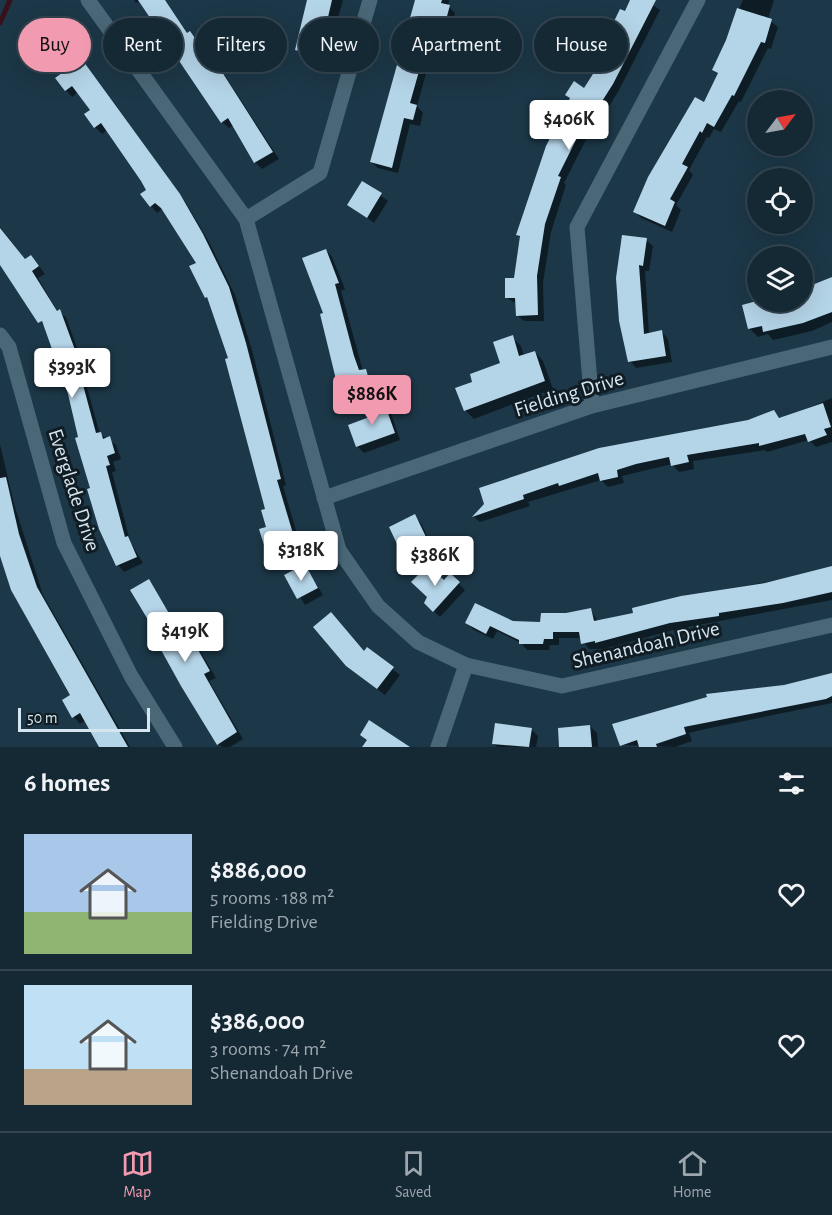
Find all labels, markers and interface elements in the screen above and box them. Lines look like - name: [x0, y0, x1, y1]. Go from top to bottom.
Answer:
- chip: Buy: [18, 18, 91, 72]
- chip: Rent: [103, 18, 183, 72]
- chip: Filters: [195, 18, 287, 72]
- chip: New: [299, 18, 379, 72]
- chip: Apartment: [391, 18, 522, 72]
- chip: House: [534, 18, 628, 72]
- north arrow: [747, 90, 813, 156]
- map controls: [747, 90, 813, 312]
- pin: $406K: [527, 100, 611, 151]
- text: $406K: [544, 109, 594, 129]
- button: locate: [747, 168, 813, 234]
- button: layers: [747, 246, 813, 312]
- pin: $393K: [30, 348, 114, 399]
- text: $393K: [48, 357, 96, 377]
- street label: Fielding Drive: [512, 367, 626, 421]
- pin: $886K: [330, 375, 414, 426]
- text: $886K: [347, 384, 397, 404]
- street label: Everglade Drive: [44, 426, 104, 554]
- pin: $318K: [259, 531, 343, 582]
- pin: $386K: [393, 536, 477, 587]
- text: $318K: [278, 540, 324, 560]
- text: $386K: [411, 545, 459, 565]
- pin: $419K: [143, 612, 227, 663]
- street label: Shenandoah Drive: [570, 618, 722, 672]
- text: $419K: [161, 621, 209, 641]
- scale bar: [18, 705, 150, 732]
- text: 50 m: [27, 710, 58, 726]
- icon: filters: [775, 767, 808, 800]
- text: 6 homes: [24, 770, 110, 796]
- text: $886,000: [210, 857, 307, 883]
- icon: home: [72, 858, 144, 930]
- icon: heart: [775, 878, 808, 911]
- text: 5 rooms · 188 m²: [210, 888, 334, 908]
- text: Fielding Drive: [210, 912, 318, 932]
- text: $386,000: [210, 1008, 305, 1034]
- icon: home: [72, 1009, 144, 1081]
- icon: heart: [775, 1029, 808, 1062]
- text: 3 rooms · 74 m²: [210, 1039, 326, 1059]
- text: Shenandoah Drive: [210, 1063, 353, 1083]
- tab: Map: [121, 1147, 154, 1202]
- tab: Saved: [395, 1147, 432, 1202]
- tab: Home: [673, 1147, 711, 1202]

